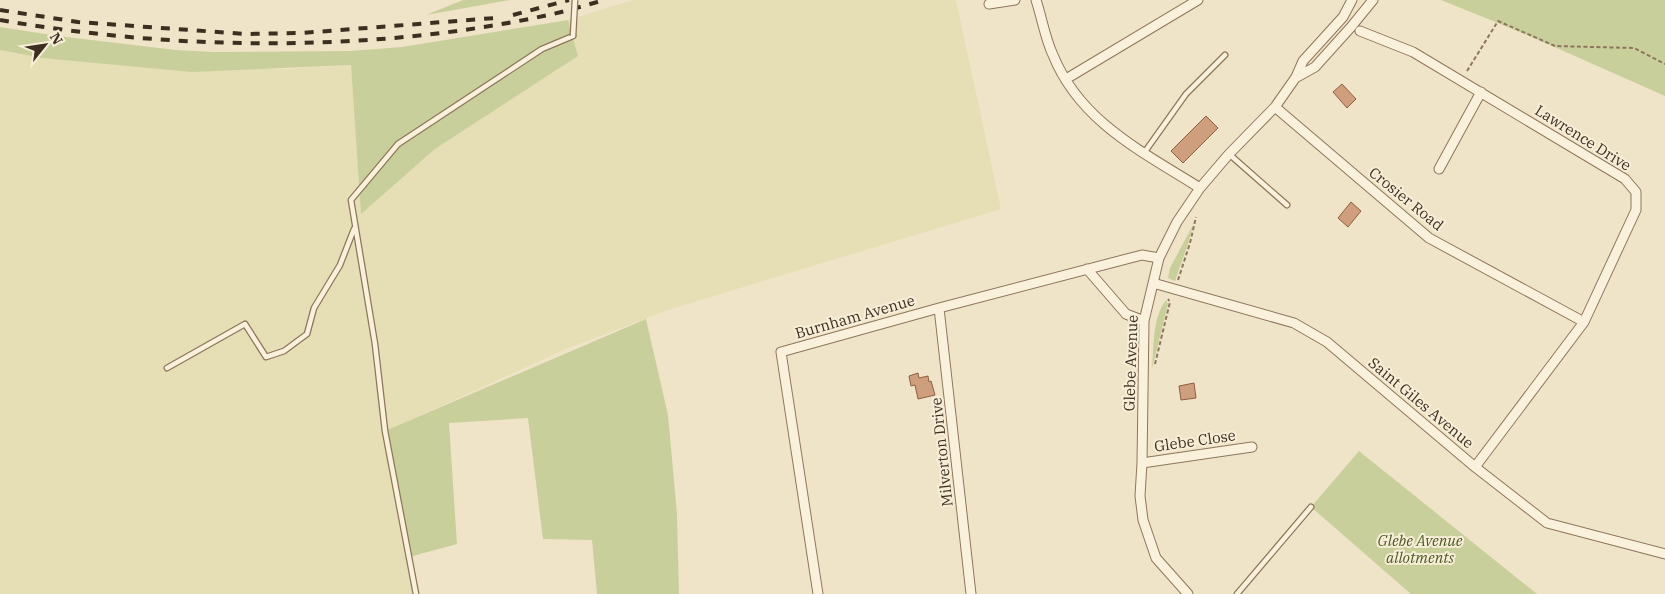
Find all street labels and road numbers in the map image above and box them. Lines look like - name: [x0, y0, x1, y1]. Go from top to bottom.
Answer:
- street label: Lawrence Drive: [1532, 100, 1635, 175]
- street label: Crosier Road: [1365, 163, 1448, 235]
- street label: Burnham Avenue: [793, 290, 917, 343]
- street label: Glebe Avenue: [1119, 314, 1142, 412]
- street label: Saint Giles Avenue: [1365, 353, 1478, 452]
- street label: Milverton Drive: [926, 397, 957, 508]
- street label: Glebe Close: [1153, 425, 1237, 456]

